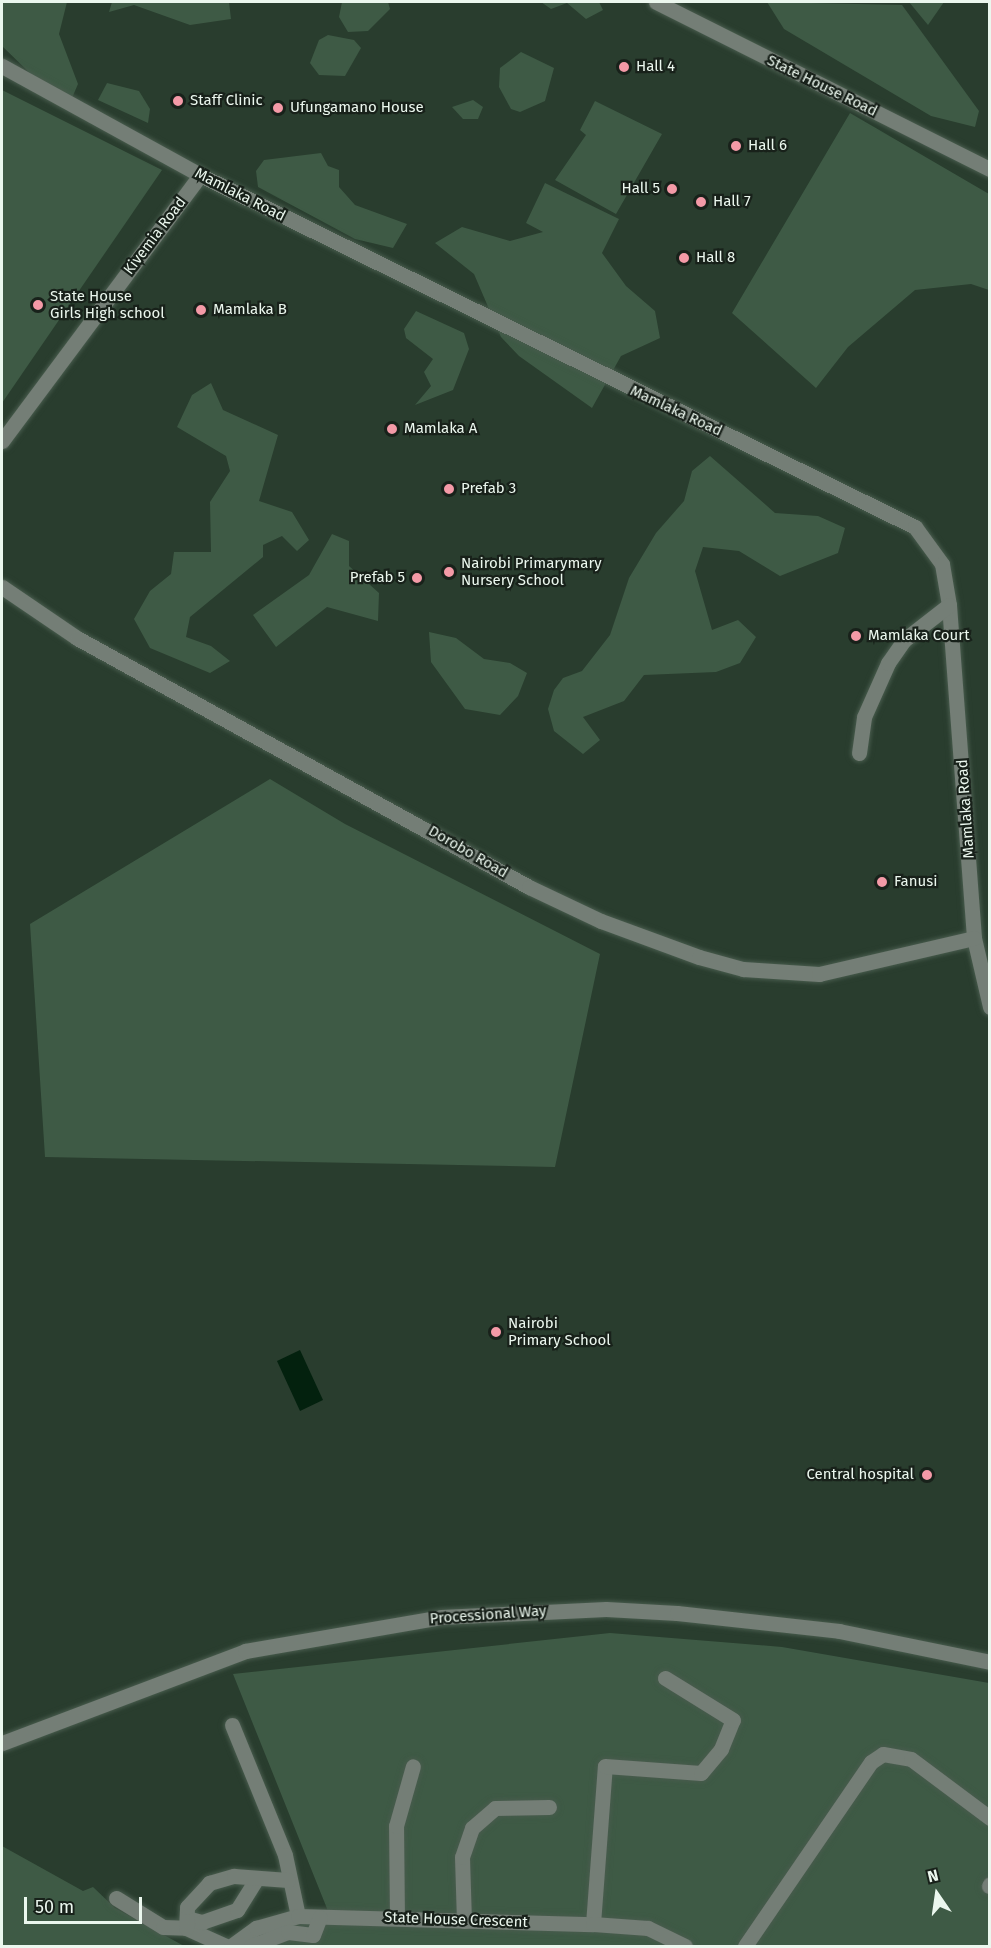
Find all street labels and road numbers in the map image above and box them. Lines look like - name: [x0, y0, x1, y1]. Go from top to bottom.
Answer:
- street label: State House Road: [764, 52, 880, 120]
- street label: Mamlaka Road: [192, 164, 288, 226]
- street label: Kivemia Road: [120, 194, 190, 278]
- street label: Mamlaka Road: [627, 382, 725, 440]
- street label: Mamlaka Road: [954, 759, 978, 859]
- street label: Dorobo Road: [425, 822, 511, 882]
- street label: Processional Way: [429, 1602, 547, 1628]
- street label: State House Crescent: [384, 1908, 528, 1932]

